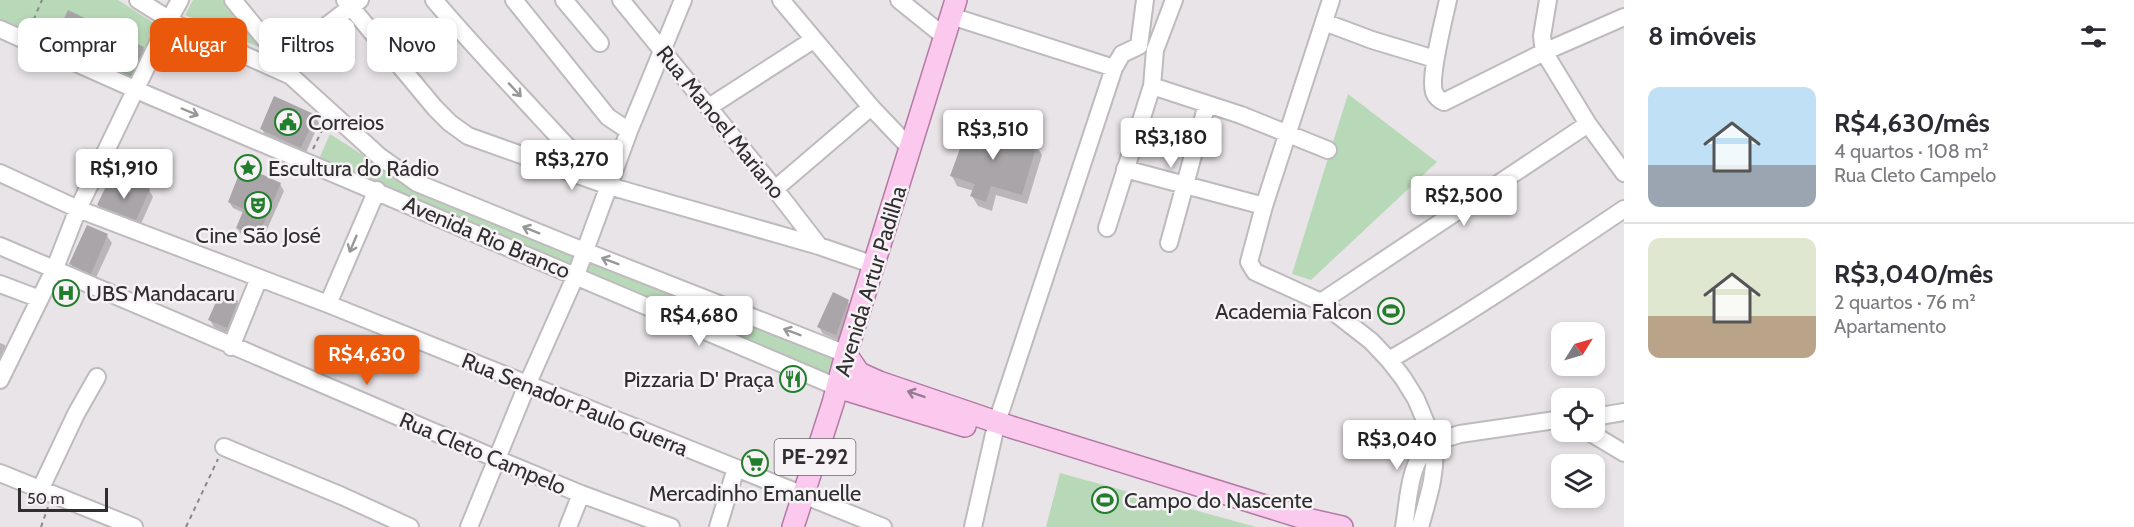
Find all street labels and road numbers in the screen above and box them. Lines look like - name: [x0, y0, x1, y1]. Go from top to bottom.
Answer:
- street label: Rua Manoel Mariano: [651, 40, 791, 204]
- street label: Avenida Artur Padilha: [829, 182, 912, 380]
- street label: Avenida Rio Branco: [399, 190, 574, 285]
- street label: Rua Senador Paulo Guerra: [458, 347, 692, 462]
- street label: Rua Cleto Campelo: [395, 406, 570, 501]
- road number: PE-292: [774, 439, 856, 475]

